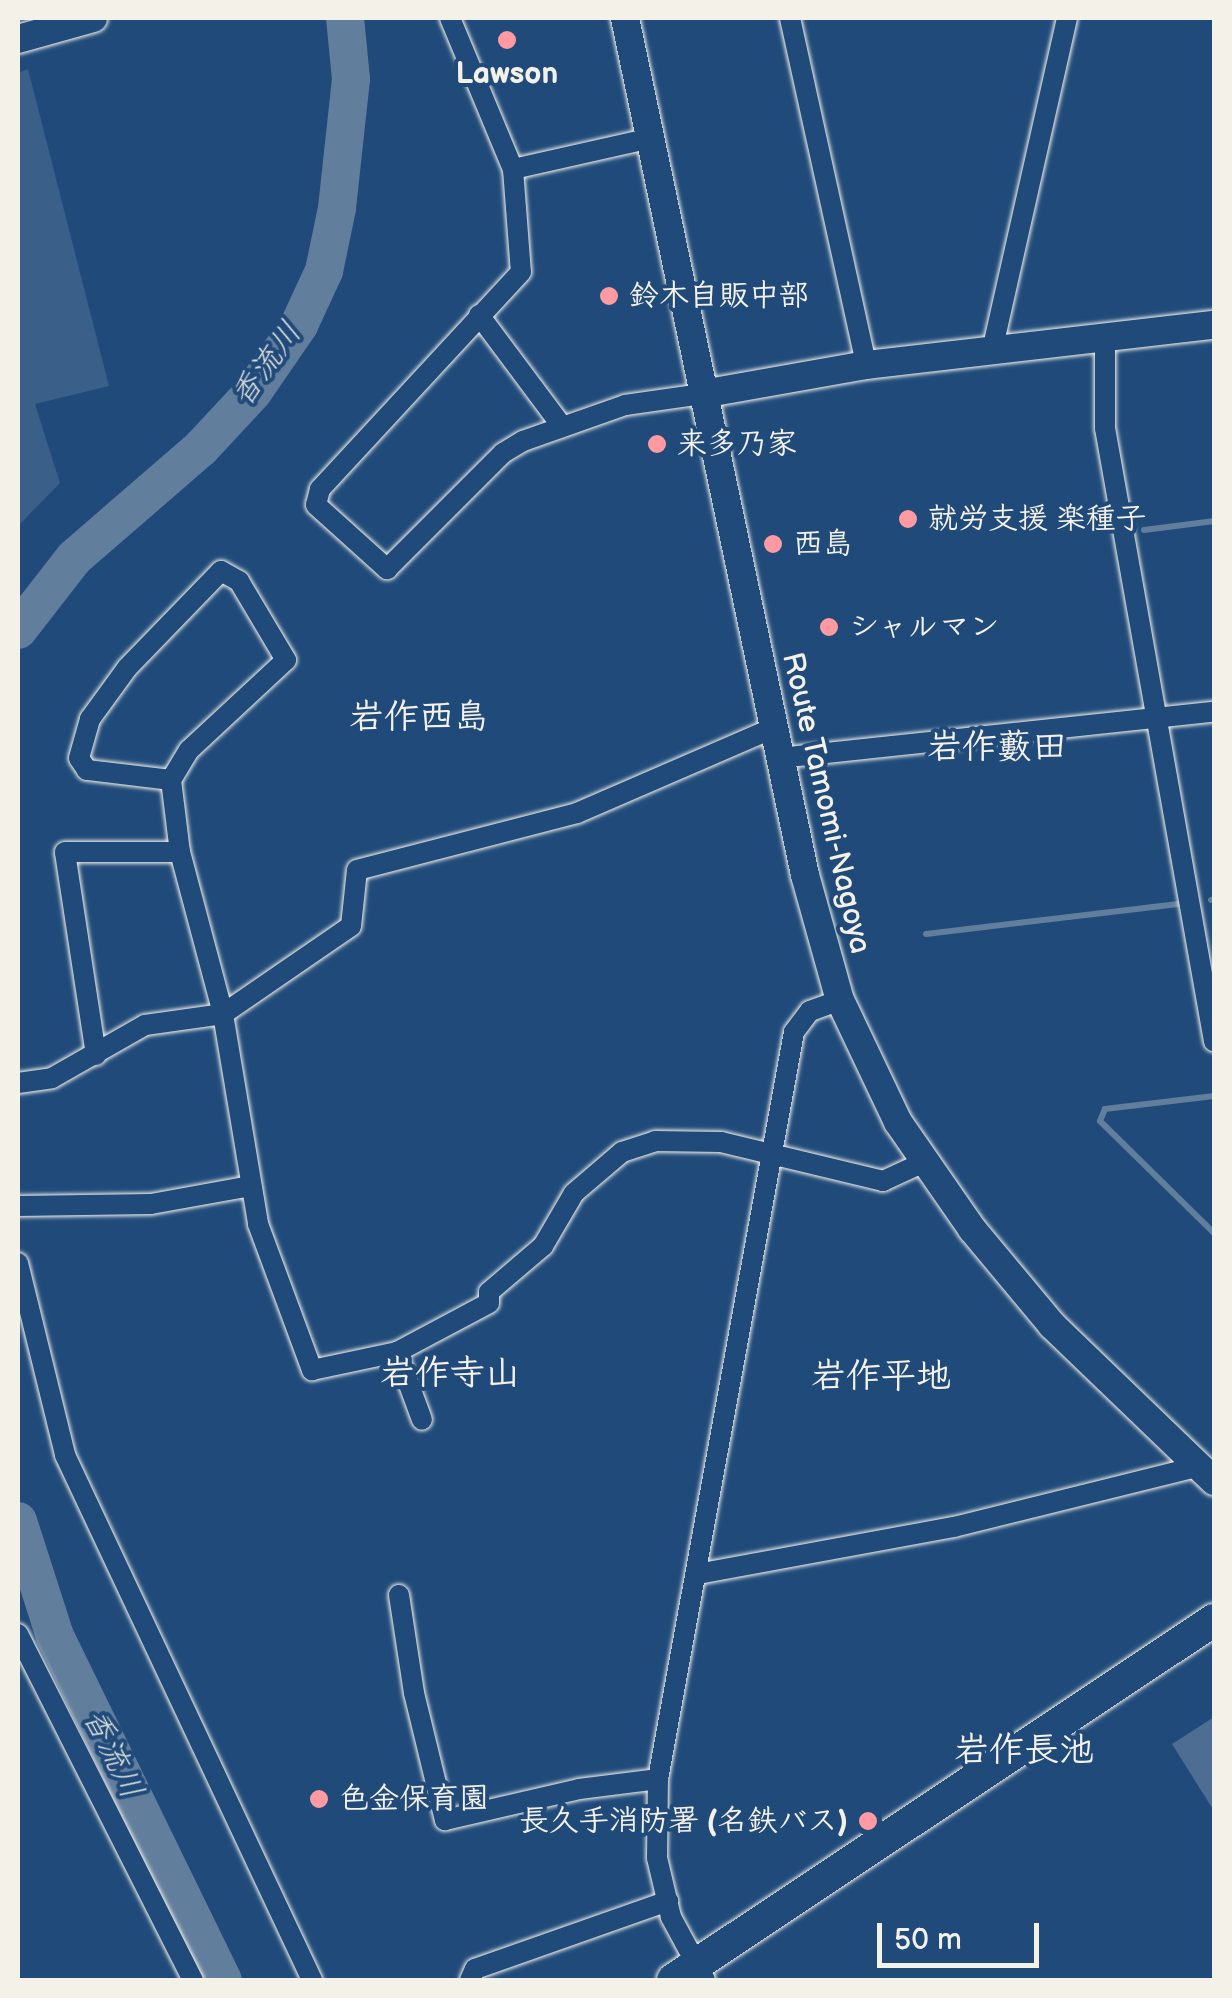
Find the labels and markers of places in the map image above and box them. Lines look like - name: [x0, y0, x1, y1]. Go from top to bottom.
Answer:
- marker: Lawson: [496, 29, 518, 51]
- place label: Lawson: [456, 56, 558, 92]
- place label: 鈴木自販中部: [629, 278, 809, 314]
- marker: 鈴木自販中部: [598, 285, 620, 307]
- place label: 来多乃家: [677, 426, 797, 462]
- marker: 来多乃家: [646, 433, 668, 455]
- place label: 就労支援 楽種子: [928, 501, 1146, 537]
- marker: 就労支援 楽種子: [897, 508, 919, 530]
- place label: 西島: [793, 526, 853, 562]
- marker: 西島: [762, 533, 784, 555]
- place label: シャルマン: [849, 609, 999, 645]
- marker: シャルマン: [818, 616, 840, 638]
- place label: 色金保育園: [339, 1781, 489, 1817]
- marker: 色金保育園: [308, 1788, 330, 1810]
- place label: 長久手消防署 (名鉄バス): [519, 1803, 848, 1839]
- marker: 長久手消防署 (名鉄バス): [857, 1810, 879, 1832]

